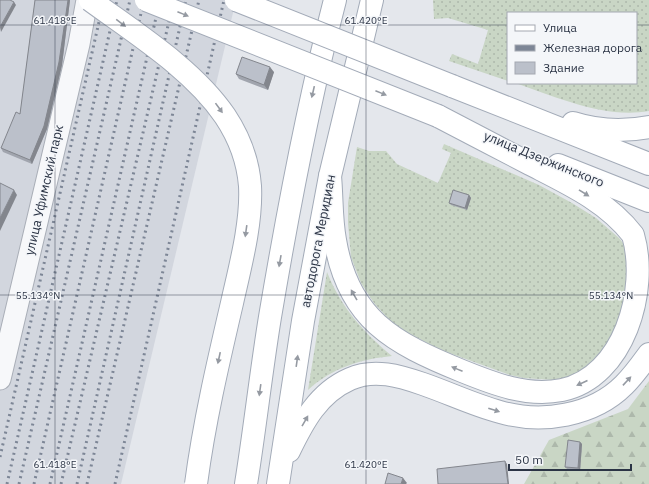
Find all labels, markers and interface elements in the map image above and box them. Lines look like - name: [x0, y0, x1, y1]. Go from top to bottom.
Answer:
- one-way arrow: [177, 12, 189, 18]
- legend: [507, 12, 637, 84]
- text: 61.418°E: [33, 14, 77, 27]
- text: 61.420°E: [344, 14, 388, 27]
- one-way arrow: [116, 19, 127, 27]
- text: Улица: [543, 20, 577, 35]
- text: Железная дорога: [543, 40, 643, 55]
- text: Здание: [543, 60, 585, 75]
- one-way arrow: [309, 86, 315, 99]
- one-way arrow: [376, 91, 388, 97]
- one-way arrow: [215, 103, 223, 113]
- street label: улица Уфимский парк: [21, 123, 67, 257]
- street label: улица Дзержинского: [481, 127, 607, 191]
- street label: автодорога Меридиан: [297, 173, 339, 309]
- one-way arrow: [579, 189, 589, 197]
- one-way arrow: [243, 224, 249, 237]
- one-way arrow: [277, 255, 283, 267]
- text: 55.134°N: [16, 289, 60, 302]
- one-way arrow: [350, 289, 357, 301]
- text: 55.134°N: [589, 289, 633, 302]
- one-way arrow: [216, 352, 222, 364]
- one-way arrow: [294, 355, 300, 367]
- one-way arrow: [451, 365, 463, 371]
- one-way arrow: [623, 376, 632, 386]
- one-way arrow: [576, 379, 588, 386]
- one-way arrow: [257, 384, 263, 396]
- one-way arrow: [488, 407, 500, 413]
- one-way arrow: [301, 415, 308, 427]
- scale bar: [509, 446, 631, 472]
- text: 50 m: [515, 452, 543, 467]
- text: 61.418°E: [33, 458, 77, 471]
- text: 61.420°E: [344, 458, 388, 471]

